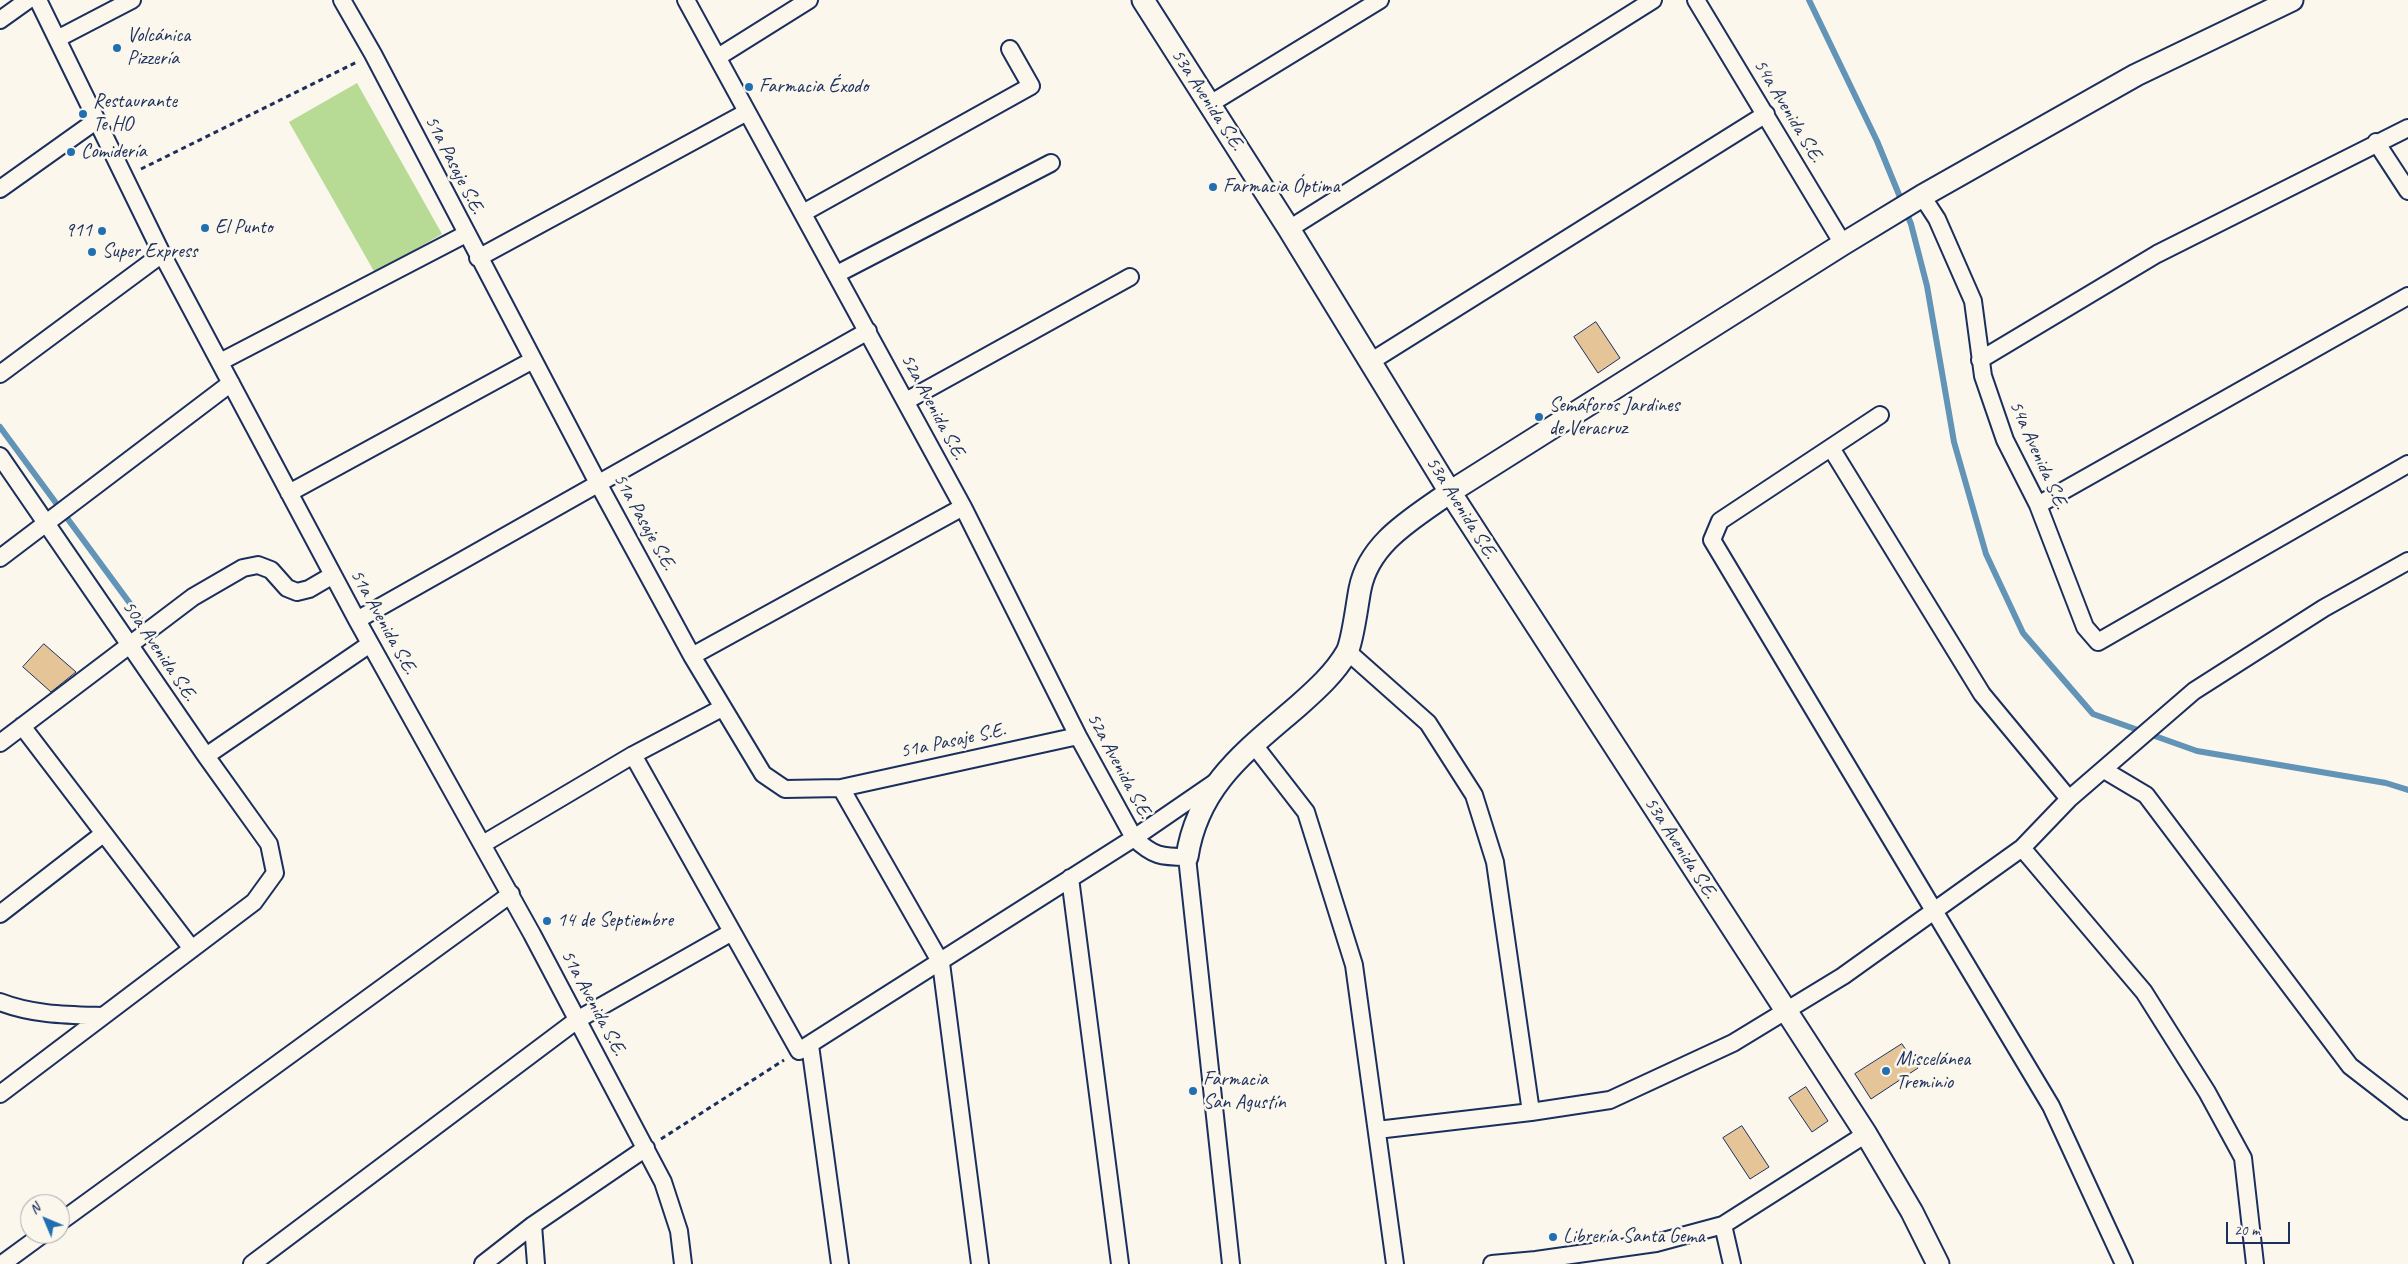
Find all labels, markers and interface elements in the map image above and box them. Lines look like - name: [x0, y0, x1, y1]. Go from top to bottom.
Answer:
- place label: Volcánica Pizzería: [127, 24, 190, 71]
- marker: Volcánica Pizzería: [111, 42, 123, 54]
- street label: 53a Avenida S.E.: [1165, 45, 1249, 155]
- street label: 54a Avenida S.E.: [1748, 55, 1828, 167]
- place label: Farmacia Éxodo: [759, 75, 868, 99]
- marker: Farmacia Éxodo: [743, 81, 755, 93]
- place label: Restaurante Te HO: [93, 90, 177, 137]
- marker: Restaurante Te HO: [77, 108, 89, 120]
- street label: 51a Pasaje S.E.: [419, 112, 489, 218]
- place label: Comidería: [81, 140, 146, 164]
- marker: Comidería: [65, 146, 77, 158]
- place label: Farmacia Óptima: [1223, 175, 1340, 199]
- marker: Farmacia Óptima: [1207, 181, 1219, 193]
- place label: El Punto: [215, 216, 273, 240]
- place label: 911: [65, 219, 92, 243]
- marker: El Punto: [199, 222, 211, 234]
- marker: 911: [96, 225, 108, 237]
- place label: Super Express: [102, 240, 197, 264]
- marker: Super Express: [86, 246, 98, 258]
- street label: 52a Avenida S.E.: [895, 350, 971, 464]
- place label: Semáforos Jardines de Veracruz: [1549, 394, 1679, 441]
- street label: 54a Avenida S.E.: [2003, 397, 2073, 513]
- marker: Semáforos Jardines de Veracruz: [1533, 411, 1545, 423]
- street label: 53a Avenida S.E.: [1420, 452, 1502, 564]
- street label: 51a Pasaje S.E.: [607, 469, 681, 575]
- street label: 51a Avenida S.E.: [344, 565, 422, 679]
- street label: 50a Avenida S.E.: [116, 596, 202, 706]
- street label: 52a Avenida S.E.: [1081, 709, 1157, 823]
- street label: 51a Pasaje S.E.: [898, 718, 1008, 764]
- street label: 53a Avenida S.E.: [1638, 793, 1722, 903]
- place label: 14 de Septiembre: [557, 909, 673, 933]
- marker: 14 de Septiembre: [541, 915, 553, 927]
- street label: 51a Avenida S.E.: [555, 946, 631, 1060]
- place label: Miscelánea Treminio: [1896, 1048, 1970, 1095]
- marker: Miscelánea Treminio: [1880, 1065, 1892, 1077]
- place label: Farmacia San Agustín: [1203, 1068, 1286, 1115]
- marker: Farmacia San Agustín: [1187, 1085, 1199, 1097]
- north arrow: [20, 1194, 70, 1244]
- text: N: [26, 1200, 44, 1218]
- scale bar: [2228, 1212, 2292, 1244]
- text: 20 m: [2234, 1221, 2260, 1240]
- place label: Librería Santa Gema: [1563, 1225, 1705, 1249]
- marker: Librería Santa Gema: [1547, 1231, 1559, 1243]

